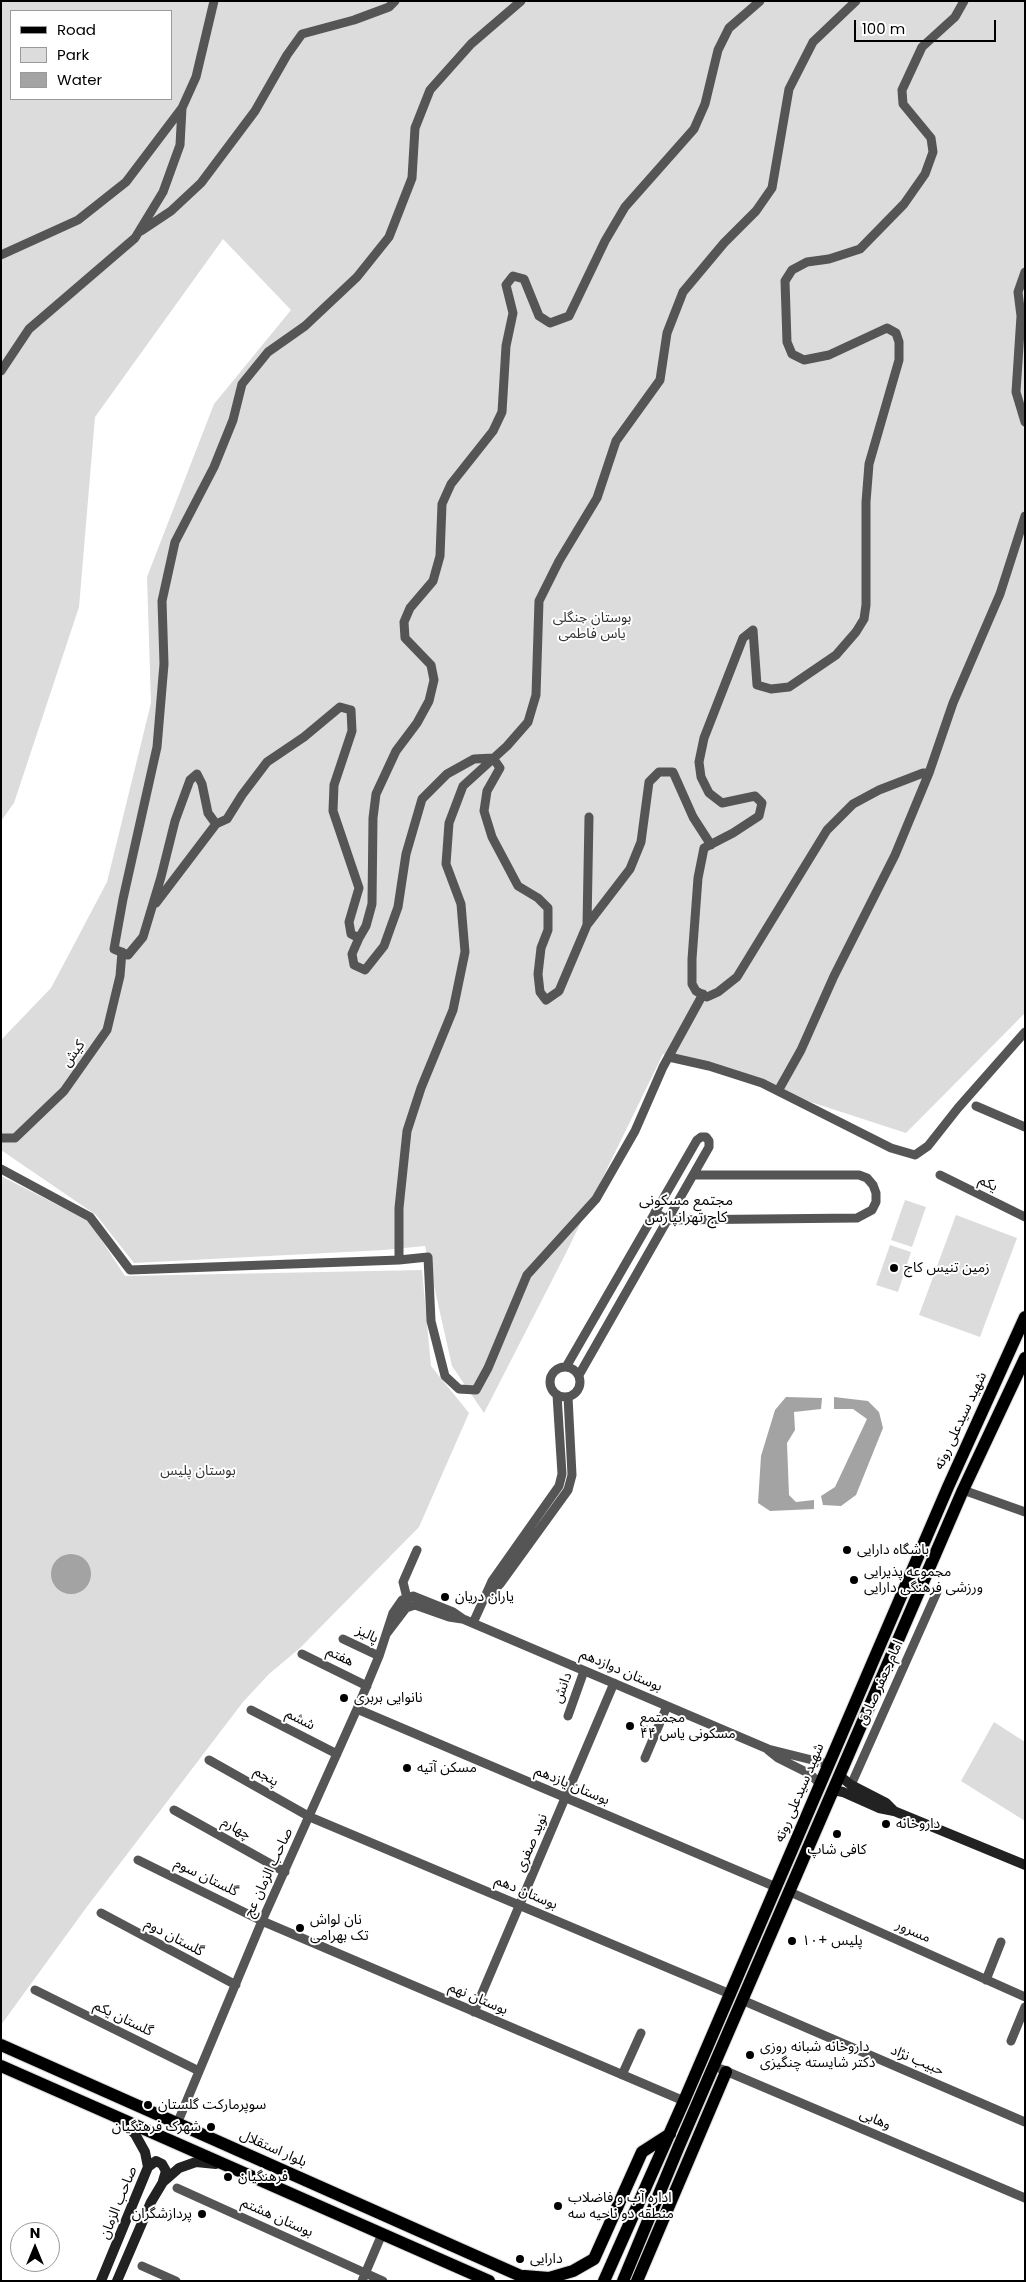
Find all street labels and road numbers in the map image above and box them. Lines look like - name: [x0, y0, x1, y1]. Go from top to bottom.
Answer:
- street label: کیش: [59, 1037, 89, 1071]
- street label: یکم: [976, 1172, 1000, 1196]
- street label: شهید سیدعلی روته: [931, 1370, 991, 1472]
- street label: پالیز: [353, 1622, 381, 1648]
- street label: امام جعفر صادق: [855, 1638, 907, 1728]
- street label: هفتم: [324, 1643, 356, 1671]
- street label: بوستان دوازدهم: [577, 1646, 665, 1696]
- street label: دانش: [550, 1670, 576, 1706]
- street label: ششم: [282, 1706, 318, 1734]
- street label: شهید سیدعلی روته: [772, 1741, 828, 1845]
- street label: پنجم: [251, 1763, 281, 1791]
- street label: بوستان یازدهم: [532, 1763, 612, 1809]
- street label: نوید صفری: [512, 1811, 552, 1875]
- street label: چهارم: [218, 1814, 254, 1844]
- street label: صاحب الزمان عج: [241, 1826, 297, 1920]
- street label: گلستان سوم: [171, 1855, 241, 1901]
- street label: بوستان دهم: [492, 1872, 560, 1914]
- street label: گلستان دوم: [142, 1916, 206, 1960]
- street label: مسرور: [893, 1917, 933, 1947]
- street label: بوستان نهم: [446, 1979, 510, 2019]
- street label: گلستان یکم: [91, 1997, 155, 2041]
- street label: حبیب نژاد: [888, 2042, 946, 2080]
- street label: وهابی: [857, 2106, 893, 2134]
- street label: بلوار استقلال: [237, 2127, 309, 2171]
- street label: صاحب الزمان: [97, 2164, 141, 2242]
- street label: بوستان هشتم: [238, 2195, 316, 2241]

